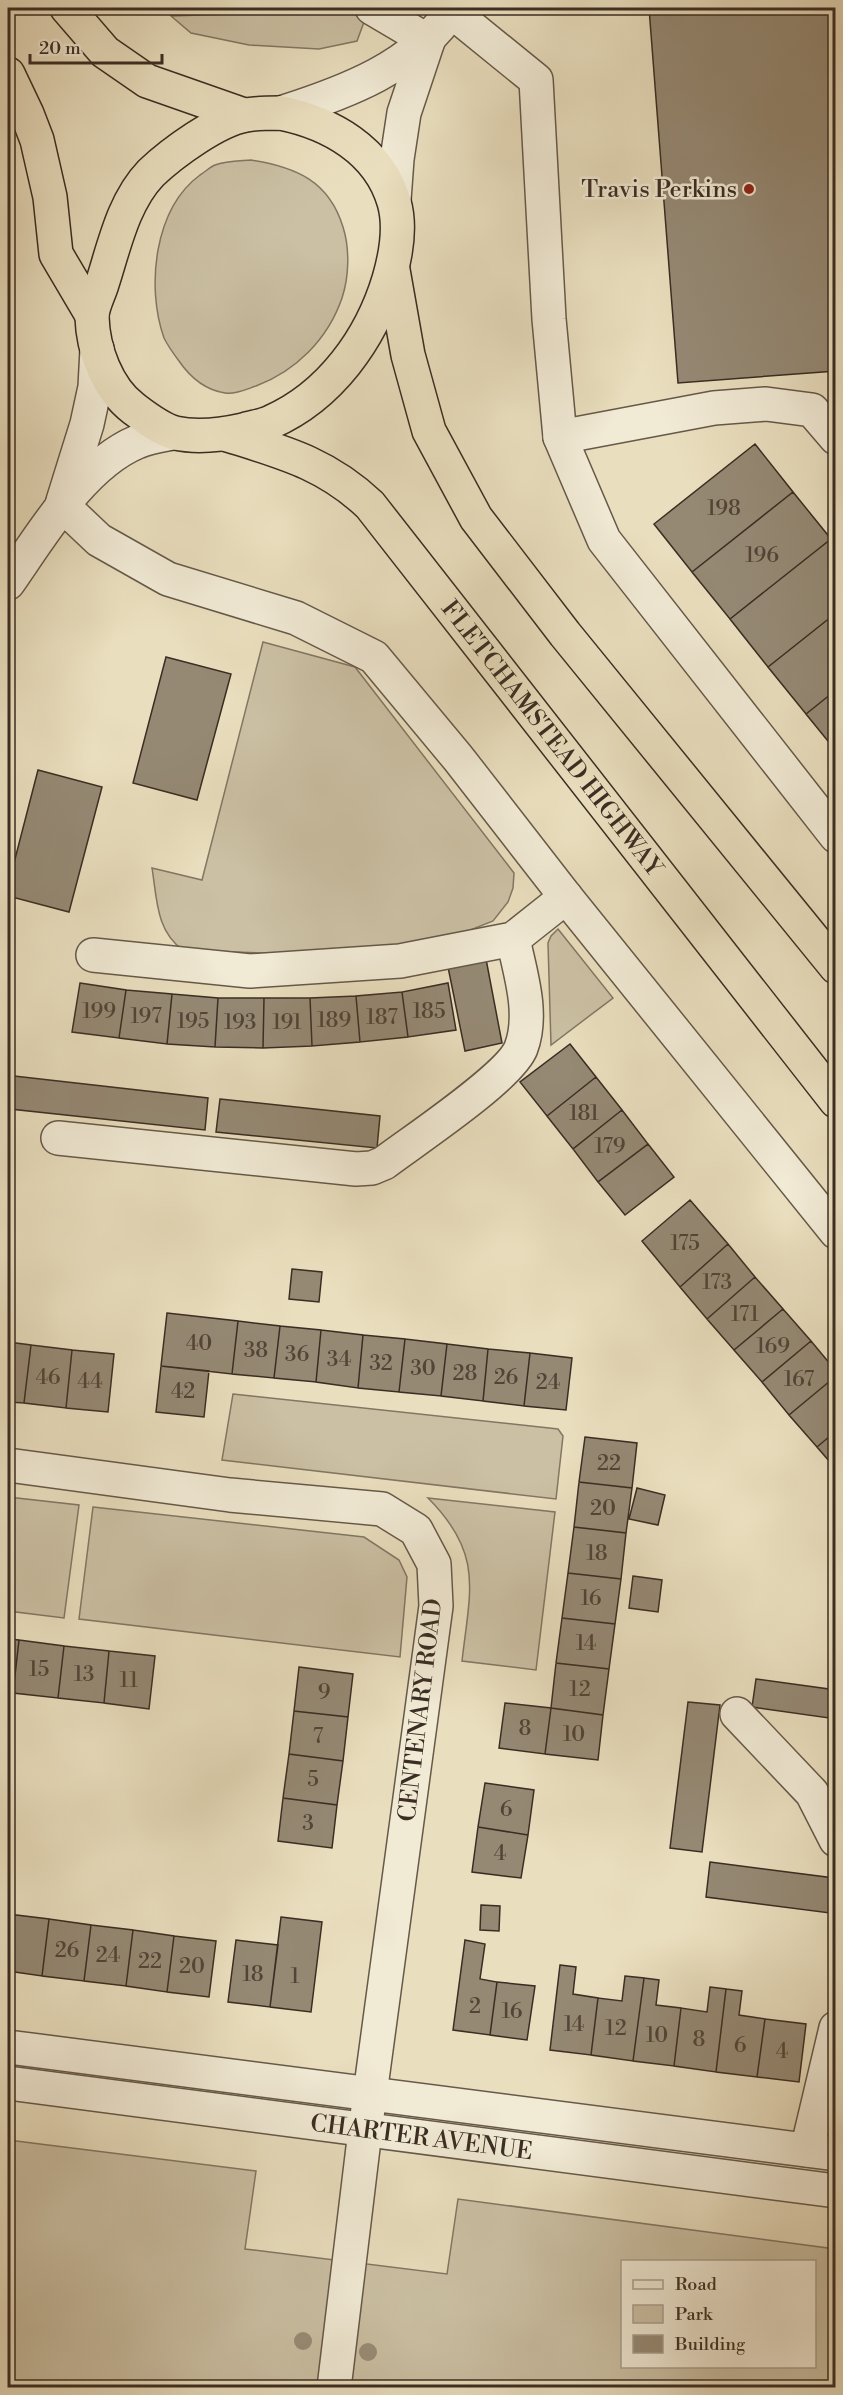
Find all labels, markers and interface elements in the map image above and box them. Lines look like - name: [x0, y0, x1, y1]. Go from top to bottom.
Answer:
- scale bar: [30, 27, 162, 65]
- text: 20 m: [39, 37, 81, 60]
- place label: Travis Perkins: [581, 175, 737, 205]
- marker: Travis Perkins: [742, 182, 756, 196]
- house number: 198: [707, 496, 741, 522]
- house number: 196: [745, 543, 779, 569]
- street label: FLETCHAMSTEAD HIGHWAY: [434, 595, 669, 884]
- house number: 199: [82, 999, 116, 1025]
- house number: 185: [412, 999, 446, 1025]
- house number: 197: [130, 1004, 162, 1030]
- house number: 187: [366, 1005, 398, 1031]
- house number: 189: [317, 1008, 351, 1034]
- house number: 195: [177, 1009, 209, 1035]
- house number: 193: [224, 1010, 256, 1036]
- house number: 191: [272, 1010, 302, 1036]
- house number: 181: [569, 1101, 599, 1127]
- house number: 179: [595, 1134, 625, 1160]
- house number: 175: [670, 1231, 700, 1257]
- house number: 173: [702, 1270, 732, 1296]
- house number: 171: [731, 1302, 759, 1328]
- house number: 40: [186, 1331, 212, 1357]
- house number: 169: [756, 1334, 790, 1360]
- house number: 38: [244, 1338, 268, 1364]
- house number: 36: [285, 1342, 309, 1368]
- house number: 34: [327, 1347, 351, 1373]
- house number: 32: [369, 1351, 393, 1377]
- house number: 30: [410, 1356, 436, 1382]
- house number: 28: [453, 1361, 477, 1387]
- house number: 46: [35, 1365, 61, 1391]
- house number: 26: [494, 1365, 519, 1391]
- house number: 167: [784, 1367, 815, 1393]
- house number: 44: [77, 1369, 103, 1395]
- house number: 24: [536, 1370, 560, 1396]
- house number: 42: [171, 1379, 195, 1405]
- house number: 22: [597, 1451, 621, 1477]
- house number: 20: [590, 1496, 616, 1522]
- house number: 18: [586, 1541, 608, 1567]
- house number: 16: [580, 1586, 602, 1612]
- street label: CENTENARY ROAD: [392, 1597, 450, 1823]
- house number: 14: [576, 1631, 596, 1657]
- house number: 15: [29, 1657, 49, 1683]
- house number: 13: [74, 1662, 94, 1688]
- house number: 11: [120, 1668, 138, 1694]
- house number: 12: [569, 1677, 591, 1703]
- house number: 9: [318, 1680, 330, 1706]
- house number: 8: [519, 1716, 531, 1742]
- house number: 10: [563, 1722, 585, 1748]
- house number: 7: [313, 1724, 324, 1750]
- house number: 5: [307, 1767, 319, 1793]
- house number: 6: [500, 1797, 513, 1823]
- house number: 3: [302, 1811, 314, 1837]
- house number: 4: [494, 1841, 506, 1867]
- house number: 26: [55, 1938, 80, 1964]
- house number: 24: [96, 1943, 120, 1969]
- house number: 22: [138, 1949, 162, 1975]
- house number: 20: [179, 1954, 205, 1980]
- house number: 18: [242, 1962, 264, 1988]
- house number: 1: [290, 1964, 300, 1990]
- house number: 2: [469, 1994, 481, 2020]
- house number: 16: [501, 1999, 523, 2025]
- house number: 14: [564, 2012, 584, 2038]
- house number: 12: [605, 2016, 627, 2042]
- house number: 10: [646, 2023, 668, 2049]
- house number: 8: [693, 2027, 705, 2053]
- house number: 6: [734, 2033, 747, 2059]
- house number: 4: [776, 2039, 788, 2065]
- street label: CHARTER AVENUE: [308, 2109, 534, 2167]
- legend: [621, 2260, 816, 2368]
- text: Road: [675, 2273, 718, 2296]
- text: Park: [675, 2303, 714, 2326]
- text: Building: [674, 2333, 746, 2356]

